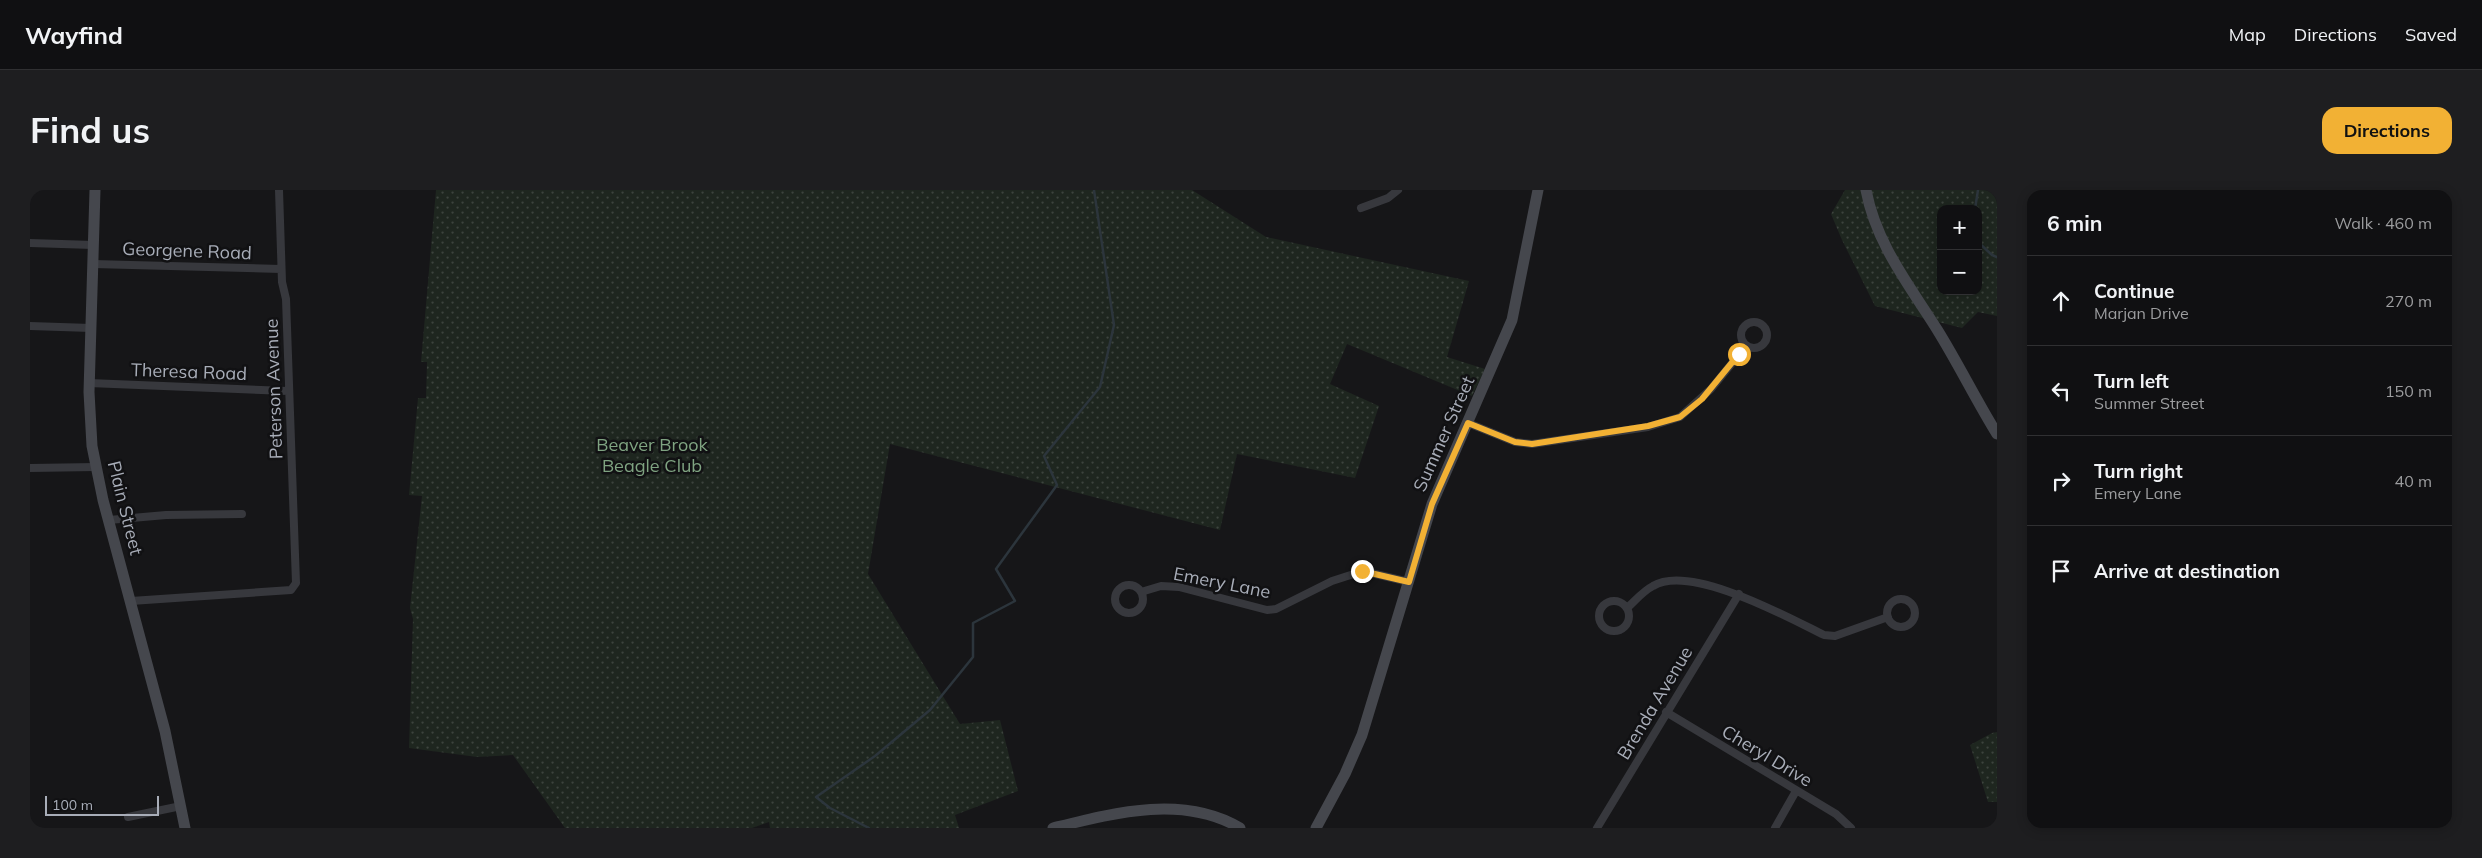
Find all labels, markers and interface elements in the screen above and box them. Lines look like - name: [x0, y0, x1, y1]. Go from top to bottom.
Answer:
- text: Wayfind: [25, 20, 123, 50]
- text: Map: [2229, 23, 2266, 46]
- text: Directions: [2294, 23, 2377, 46]
- text: Saved: [2405, 23, 2457, 46]
- button: Directions: [2322, 107, 2452, 154]
- text: Find us: [30, 108, 150, 152]
- map controls: [1937, 205, 1982, 295]
- button: +: [1937, 205, 1982, 250]
- text: 6 min: [2047, 210, 2102, 236]
- text: Walk · 460 m: [2334, 213, 2432, 233]
- street label: Georgene Road: [122, 237, 252, 264]
- button: −: [1937, 250, 1982, 295]
- text: Continue: [2094, 279, 2174, 303]
- icon: ahead: [2047, 287, 2075, 315]
- text: 270 m: [2385, 291, 2432, 311]
- text: Marjan Drive: [2094, 303, 2189, 323]
- street label: Peterson Avenue: [260, 318, 287, 460]
- route start: [1728, 343, 1751, 366]
- street label: Theresa Road: [131, 358, 247, 385]
- text: Turn left: [2094, 369, 2169, 393]
- street label: Summer Street: [1408, 372, 1479, 495]
- icon: left: [2047, 377, 2075, 405]
- text: 150 m: [2385, 381, 2432, 401]
- text: Summer Street: [2094, 393, 2204, 413]
- park label: Beaver Brook Beagle Club: [596, 433, 709, 477]
- street label: Plain Street: [103, 458, 148, 557]
- text: Turn right: [2094, 459, 2183, 483]
- icon: right: [2047, 467, 2075, 495]
- text: 40 m: [2395, 471, 2432, 491]
- text: Emery Lane: [2094, 483, 2182, 503]
- icon: arrive: [2047, 557, 2075, 585]
- text: Arrive at destination: [2094, 559, 2280, 583]
- route end: [1351, 560, 1374, 583]
- street label: Emery Lane: [1172, 562, 1273, 603]
- street label: Brenda Avenue: [1612, 642, 1697, 764]
- street label: Cheryl Drive: [1718, 720, 1817, 792]
- scale bar: [45, 793, 159, 816]
- text: 100 m: [52, 796, 93, 814]

